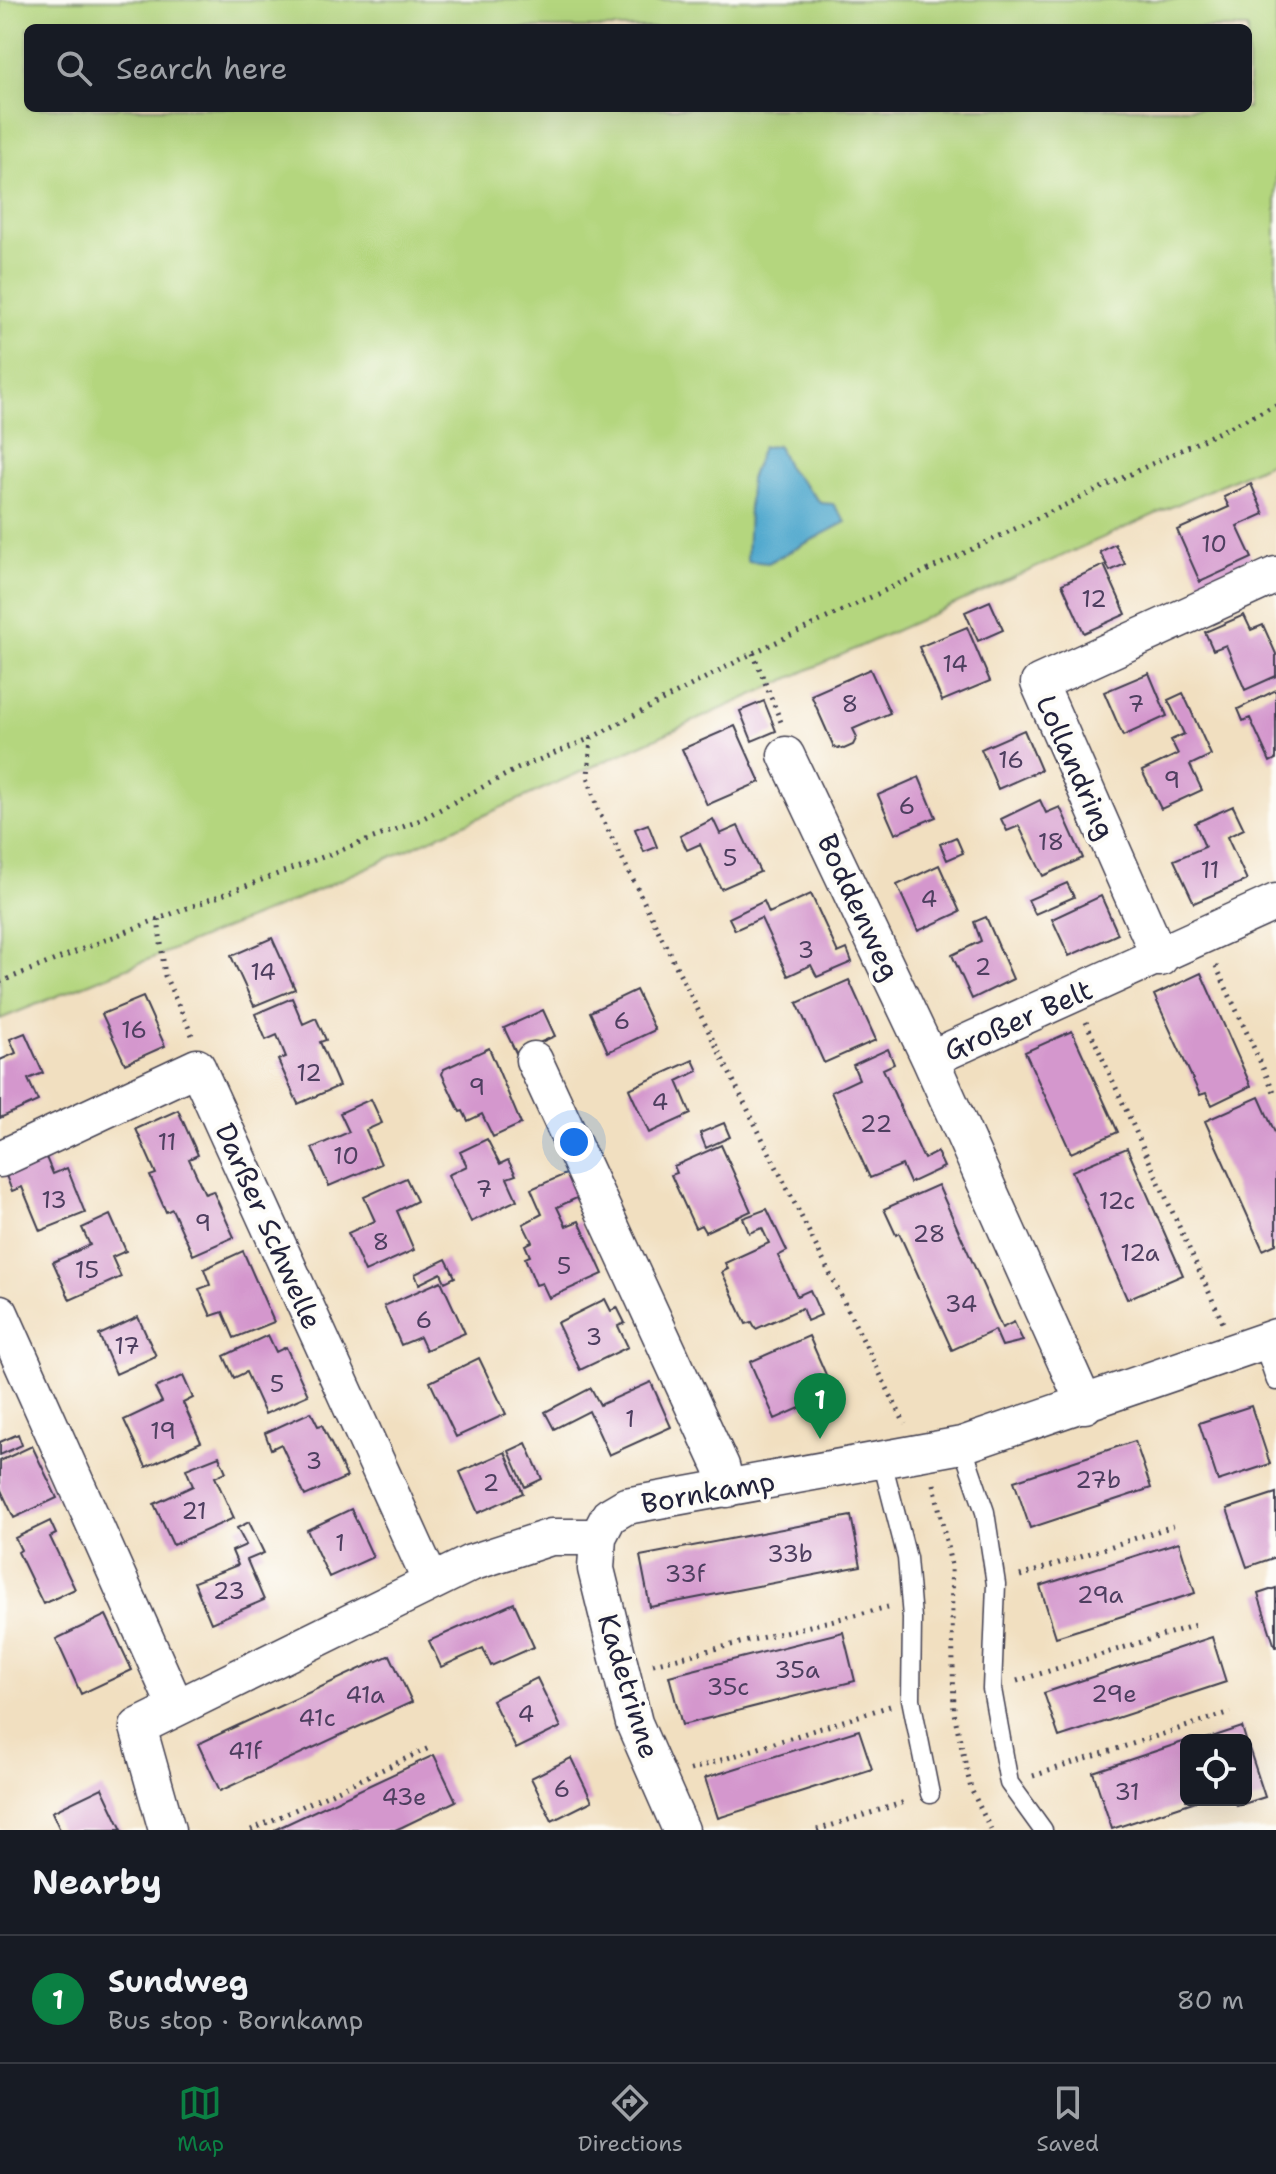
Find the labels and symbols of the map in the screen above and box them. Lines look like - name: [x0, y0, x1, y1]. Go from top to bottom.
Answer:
- house number: 10: [1201, 528, 1227, 560]
- house number: 12: [1081, 583, 1107, 615]
- house number: 14: [942, 648, 968, 680]
- house number: 8: [842, 688, 858, 720]
- house number: 7: [1128, 688, 1144, 720]
- street label: Lollandring: [1027, 689, 1125, 845]
- house number: 16: [998, 744, 1024, 776]
- house number: 9: [1164, 764, 1180, 796]
- house number: 6: [899, 790, 915, 822]
- house number: 18: [1038, 826, 1064, 858]
- street label: Boddenweg: [808, 828, 910, 986]
- house number: 5: [723, 842, 737, 874]
- house number: 11: [1200, 854, 1220, 886]
- house number: 4: [921, 883, 937, 915]
- house number: 3: [798, 934, 814, 966]
- house number: 2: [975, 951, 991, 983]
- house number: 14: [250, 956, 276, 988]
- street label: Großer Belt: [938, 970, 1098, 1070]
- house number: 6: [614, 1005, 630, 1037]
- house number: 16: [121, 1014, 147, 1046]
- house number: 12: [296, 1057, 322, 1089]
- house number: 9: [469, 1071, 485, 1103]
- house number: 4: [652, 1086, 668, 1118]
- house number: 22: [860, 1108, 892, 1140]
- street label: Darßer Schwelle: [207, 1117, 331, 1335]
- your location: [554, 1122, 594, 1162]
- house number: 11: [157, 1126, 177, 1158]
- house number: 10: [333, 1140, 359, 1172]
- house number: 7: [476, 1173, 492, 1205]
- house number: 13: [41, 1184, 67, 1216]
- house number: 12c: [1099, 1185, 1135, 1217]
- house number: 9: [195, 1207, 211, 1239]
- house number: 28: [913, 1218, 945, 1250]
- house number: 8: [373, 1226, 389, 1258]
- house number: 12a: [1120, 1237, 1160, 1269]
- house number: 5: [557, 1250, 571, 1282]
- house number: 15: [75, 1254, 99, 1286]
- house number: 34: [945, 1288, 977, 1320]
- house number: 6: [416, 1304, 432, 1336]
- house number: 3: [586, 1321, 602, 1353]
- house number: 17: [114, 1330, 140, 1362]
- house number: 5: [270, 1368, 284, 1400]
- pin: 1: [794, 1373, 846, 1439]
- house number: 1: [625, 1403, 635, 1435]
- house number: 19: [150, 1415, 176, 1447]
- house number: 3: [306, 1445, 322, 1477]
- street label: Bornkamp: [638, 1462, 778, 1522]
- house number: 27b: [1075, 1464, 1121, 1496]
- house number: 2: [483, 1467, 499, 1499]
- house number: 21: [181, 1495, 207, 1527]
- house number: 1: [335, 1527, 345, 1559]
- house number: 33b: [767, 1538, 813, 1570]
- house number: 33f: [665, 1558, 707, 1590]
- house number: 23: [213, 1575, 245, 1607]
- house number: 29a: [1077, 1579, 1123, 1611]
- street label: Kadetrinne: [589, 1609, 669, 1763]
- house number: 35a: [774, 1654, 820, 1686]
- house number: 35c: [707, 1671, 749, 1703]
- house number: 29e: [1091, 1678, 1137, 1710]
- house number: 41a: [345, 1679, 385, 1711]
- house number: 4: [518, 1698, 534, 1730]
- house number: 41c: [298, 1702, 336, 1734]
- house number: 41f: [228, 1735, 263, 1767]
- house number: 6: [554, 1773, 570, 1805]
- house number: 31: [1114, 1776, 1140, 1808]
- house number: 43e: [381, 1781, 427, 1813]

